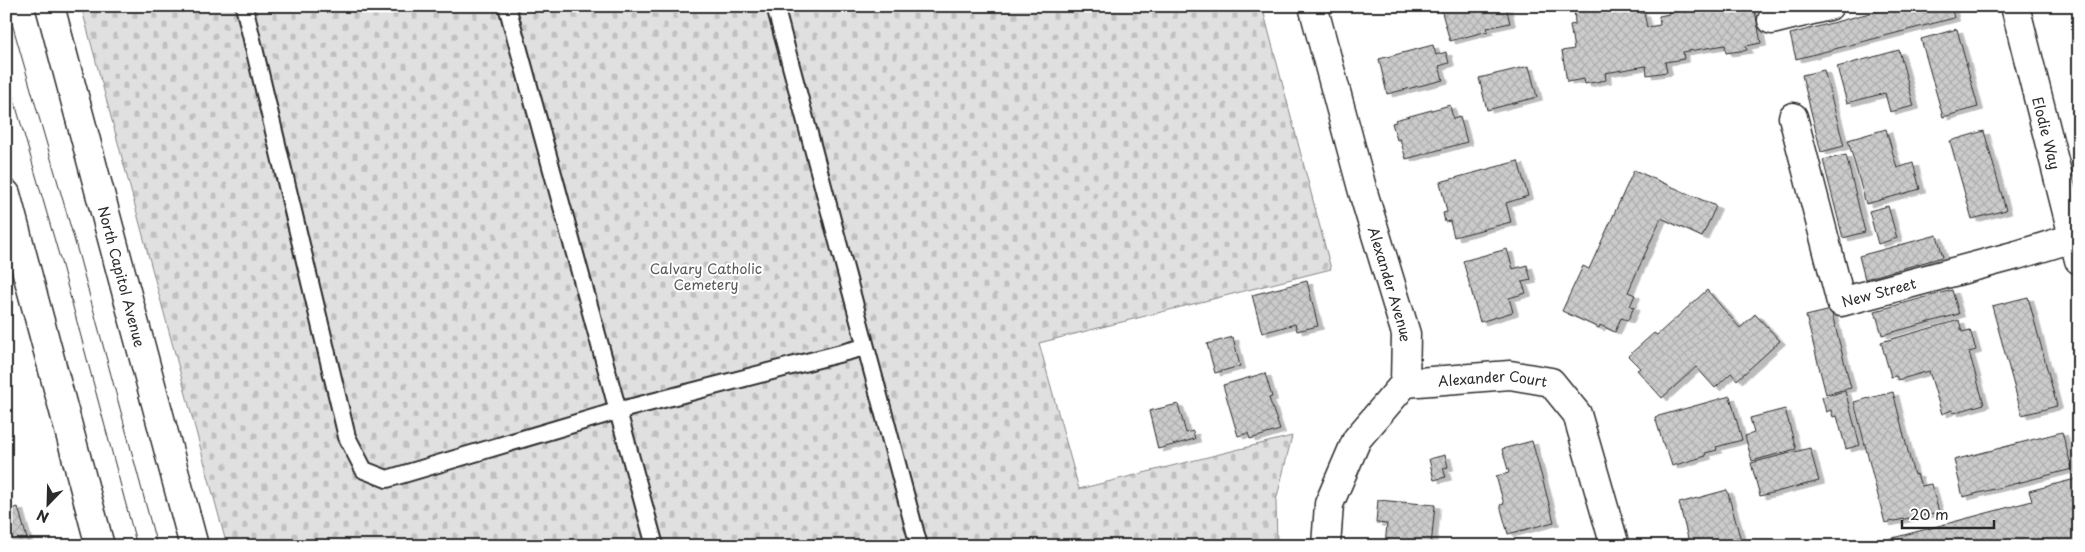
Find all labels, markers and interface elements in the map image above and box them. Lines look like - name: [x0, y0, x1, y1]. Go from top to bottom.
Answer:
- street label: Elodie Way: [2028, 94, 2066, 172]
- street label: North Capitol Avenue: [93, 204, 151, 350]
- street label: Alexander Avenue: [1364, 224, 1416, 343]
- park label: Calvary Catholic Cemetery: [650, 258, 762, 295]
- street label: New Street: [1839, 272, 1918, 312]
- street label: Alexander Court: [1437, 365, 1549, 392]
- north arrow: [22, 480, 72, 530]
- scale bar: [1902, 497, 1995, 529]
- text: 20 m: [1910, 502, 1949, 525]
- text: N: [34, 505, 52, 528]

